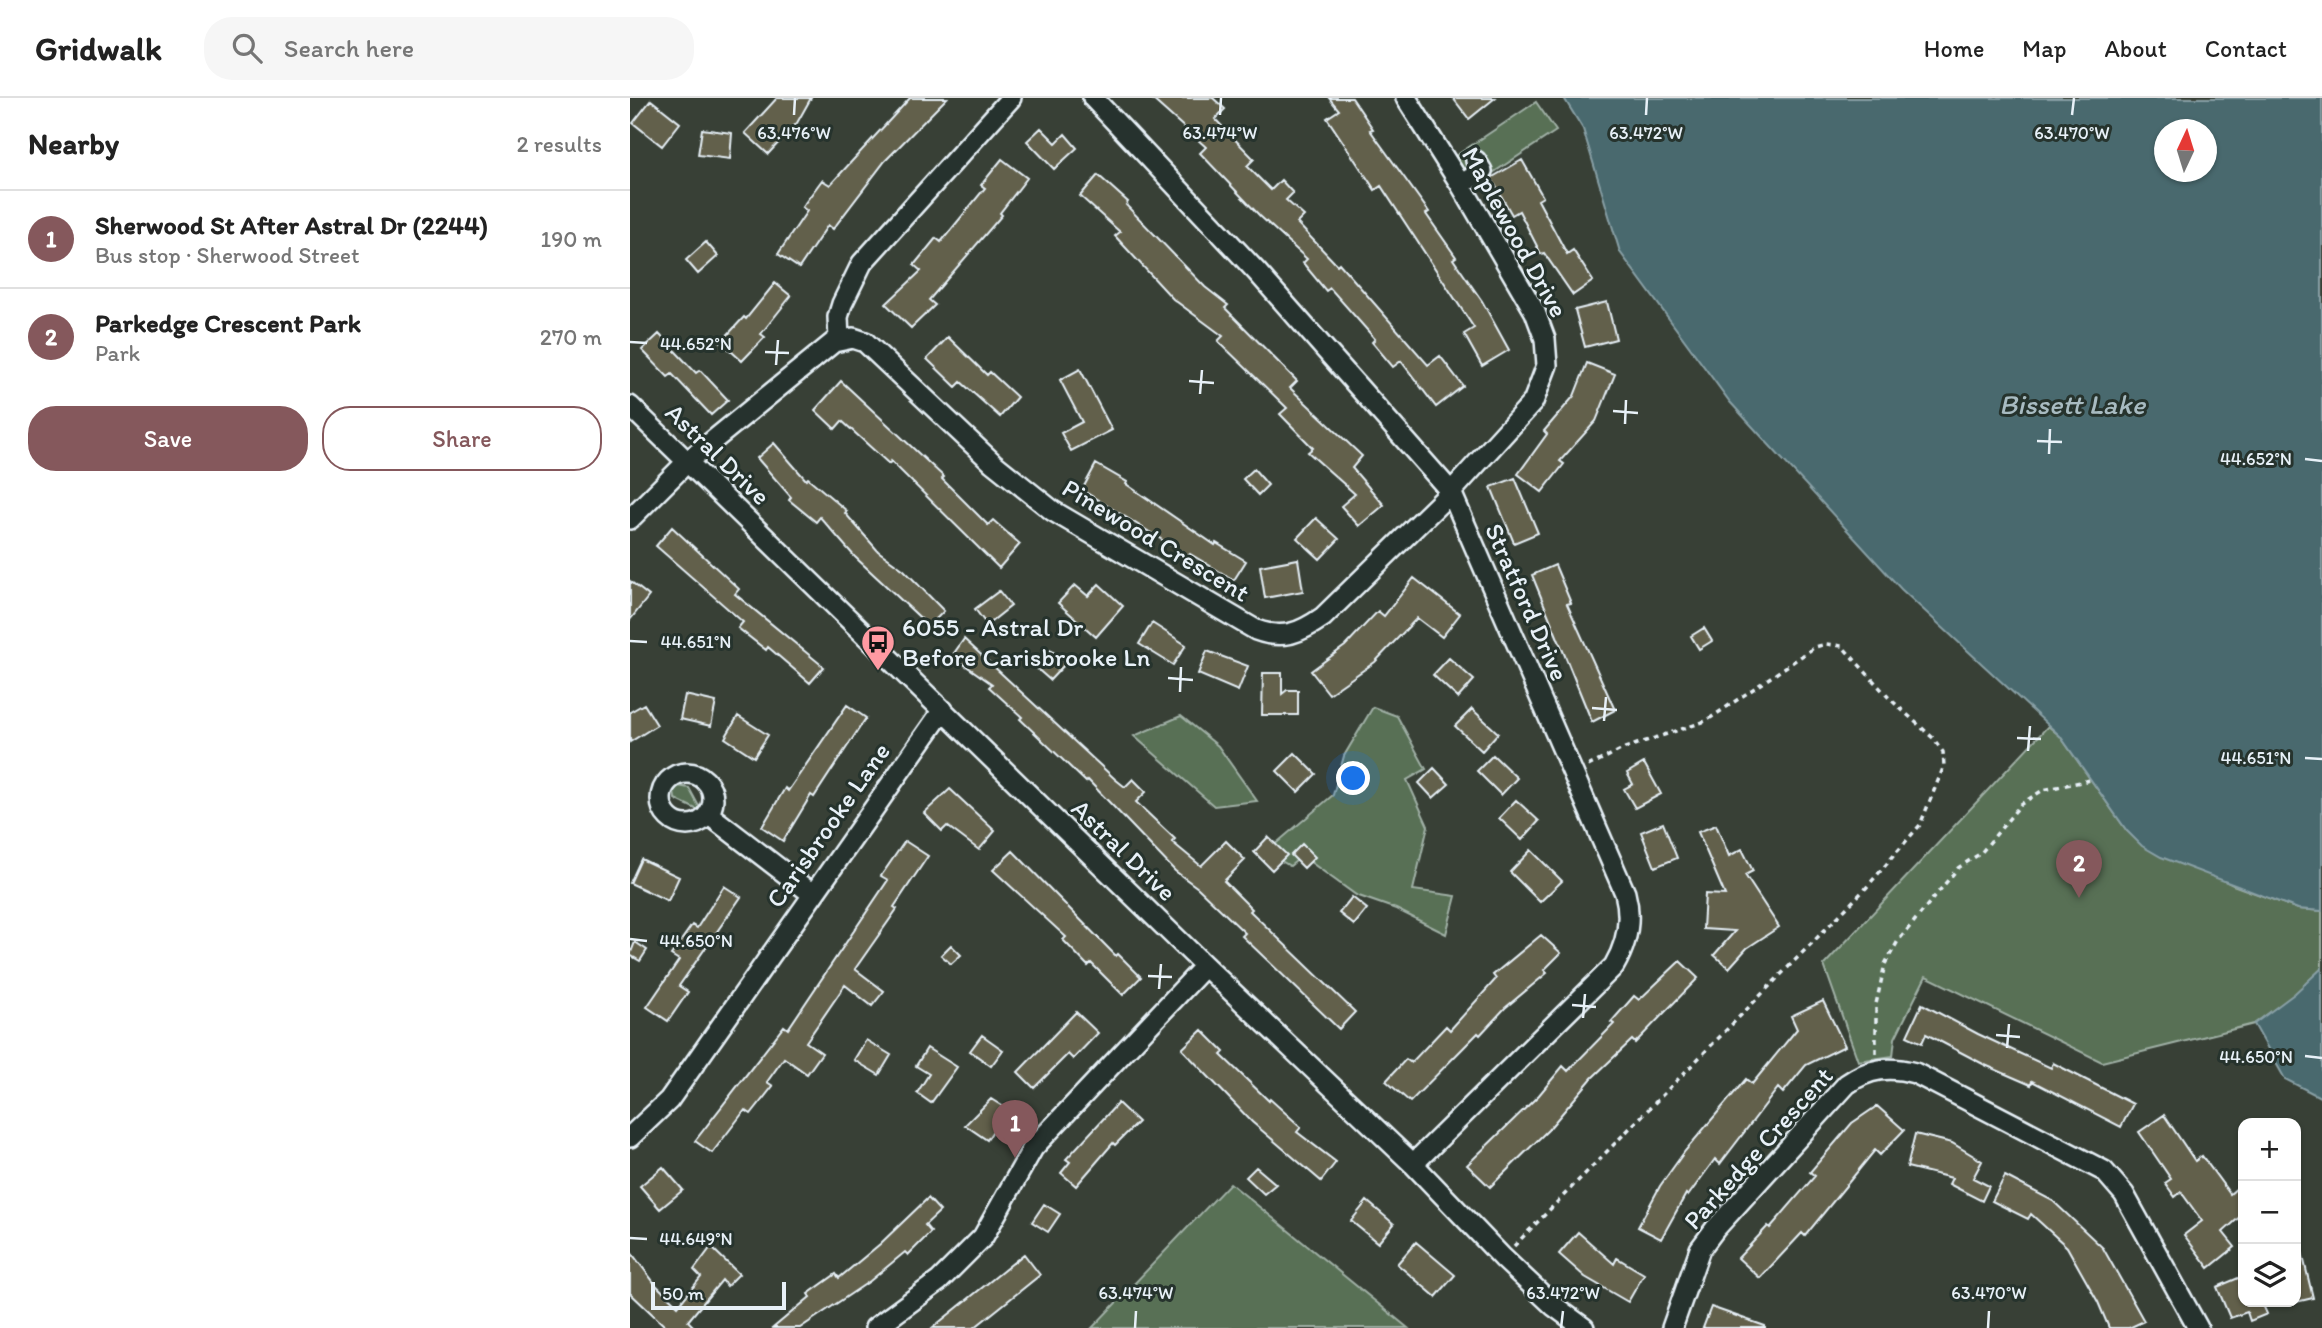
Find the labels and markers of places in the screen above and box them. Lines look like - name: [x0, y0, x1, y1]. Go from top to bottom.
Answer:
- place label: 6055 - Astral Dr Before Carisbrooke Ln: [902, 611, 1150, 673]
- bus stop icon: 6055 - Astral Dr Before Carisbrooke Ln: [859, 623, 897, 672]
- pin: 2: [2056, 840, 2102, 898]
- pin: 1: [992, 1100, 1038, 1158]

